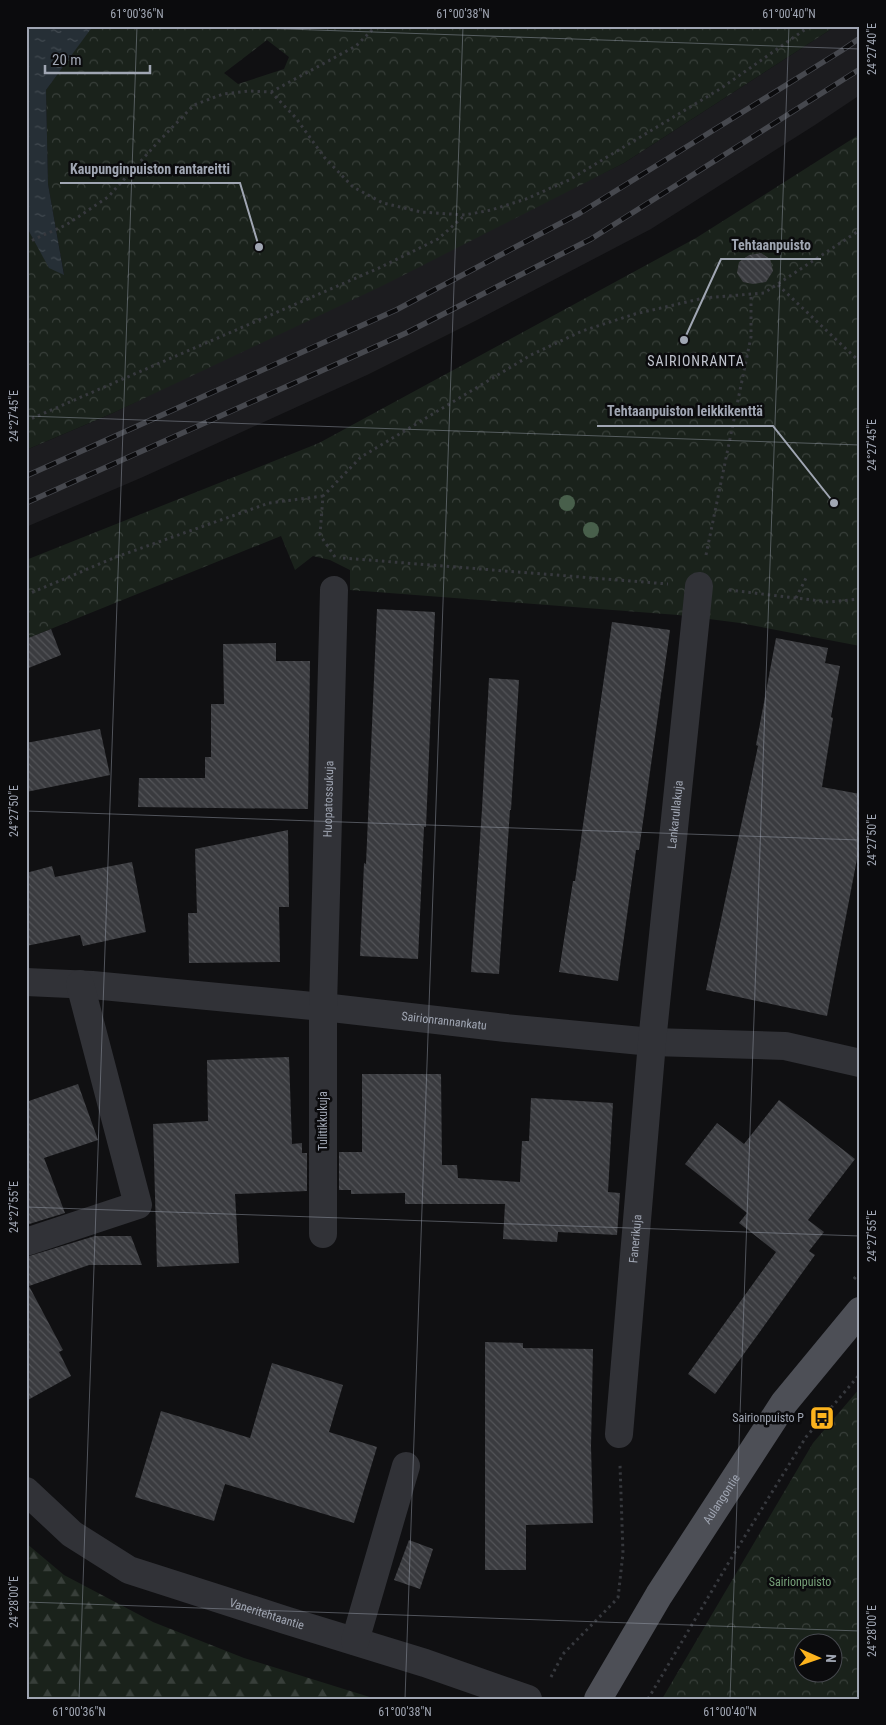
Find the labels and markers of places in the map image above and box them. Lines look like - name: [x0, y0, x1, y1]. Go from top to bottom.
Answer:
- callout: Kaupunginpuiston rantareitti: [60, 154, 240, 183]
- callout: Tehtaanpuisto: [721, 230, 821, 259]
- callout: Tehtaanpuiston leikkikenttä: [597, 397, 773, 426]
- bus stop icon: Sairionpuisto P: [809, 1405, 835, 1431]
- place label: Sairionpuisto P: [732, 1411, 804, 1425]

